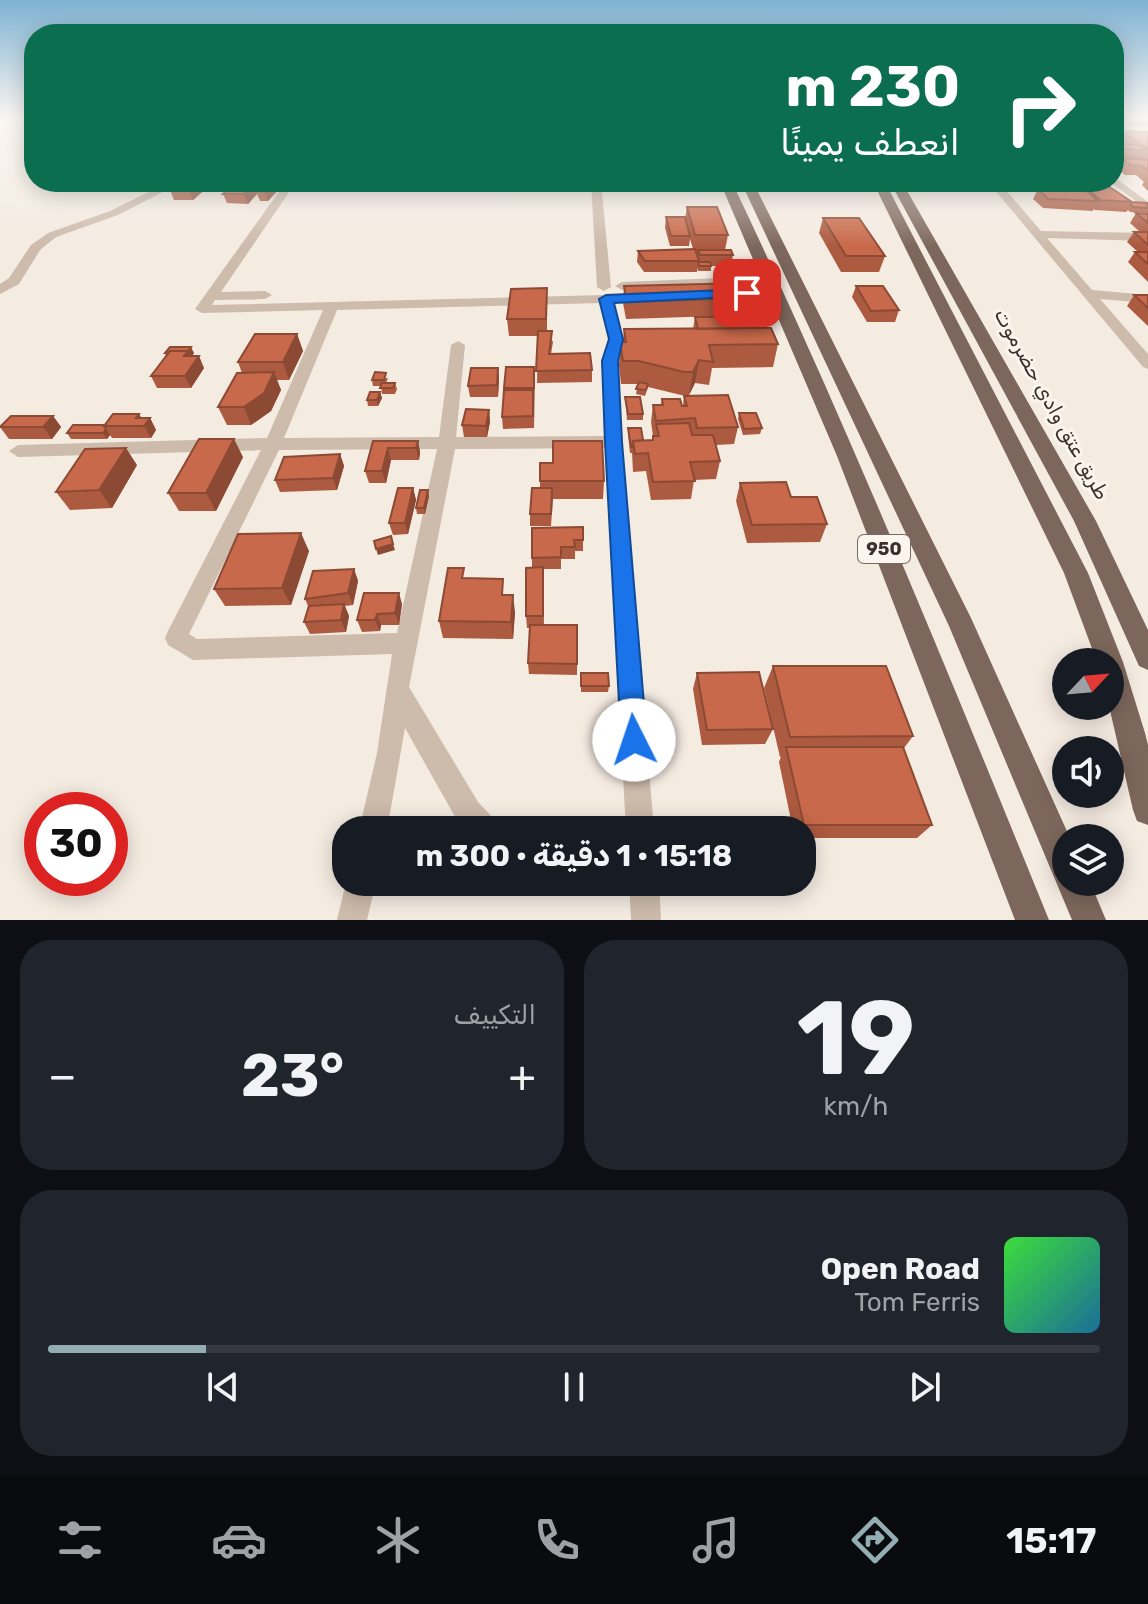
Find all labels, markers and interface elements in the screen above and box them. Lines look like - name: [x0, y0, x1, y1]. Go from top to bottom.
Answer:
- text: 230 m: [785, 54, 960, 120]
- icon: right: [988, 56, 1092, 160]
- text: انعطف يمينًا: [780, 121, 960, 164]
- pin: [713, 259, 781, 327]
- icon: arrive: [725, 271, 769, 315]
- street label: طريق عتق وادي حضرموت: [988, 304, 1115, 505]
- road number: 950: [858, 535, 910, 563]
- north arrow: [1052, 648, 1124, 720]
- map controls: [1052, 648, 1124, 896]
- position arrow: [592, 698, 676, 782]
- button: sound: [1052, 736, 1124, 808]
- speed limit sign: 30: [24, 792, 128, 896]
- button: layers: [1052, 824, 1124, 896]
- text: 15:18 · 1 دقيقة · 300 m: [416, 838, 732, 874]
- text: 19: [797, 977, 915, 1100]
- text: التكييف: [454, 1000, 536, 1031]
- text: 23°: [241, 1040, 344, 1111]
- text: −: [48, 1050, 77, 1102]
- text: +: [509, 1050, 536, 1102]
- text: km/h: [824, 1091, 888, 1122]
- text: Open Road: [821, 1251, 980, 1287]
- text: Tom Ferris: [854, 1287, 980, 1318]
- icon: previous: [201, 1365, 245, 1409]
- icon: pause: [552, 1365, 596, 1409]
- icon: next: [903, 1365, 947, 1409]
- icon: filters: [52, 1512, 108, 1568]
- icon: car: [211, 1512, 267, 1568]
- icon: climate: [370, 1512, 426, 1568]
- icon: phone: [529, 1512, 585, 1568]
- icon: music: [688, 1512, 744, 1568]
- icon: directions: [847, 1512, 903, 1568]
- text: 15:17: [1006, 1519, 1096, 1562]

